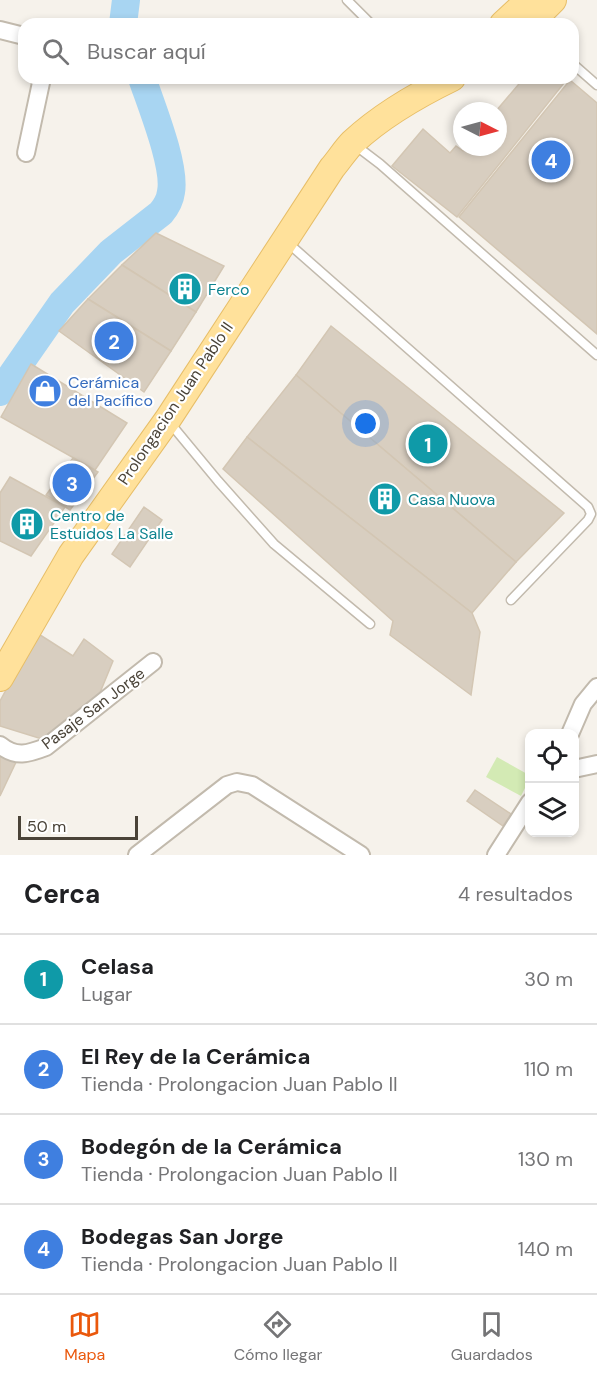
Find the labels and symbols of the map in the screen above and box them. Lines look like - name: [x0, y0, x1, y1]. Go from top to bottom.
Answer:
- north arrow: [453, 102, 507, 156]
- pin: 4: [532, 138, 570, 182]
- building icon: Ferco: [167, 271, 203, 307]
- place label: Ferco: [208, 279, 250, 300]
- pin: 2: [94, 318, 134, 364]
- street label: Prolongacion Juan Pablo II: [113, 318, 238, 489]
- place label: Cerámica del Pacífico: [68, 372, 153, 411]
- shop icon: Cerámica del Pacífico: [27, 373, 63, 409]
- your location: [351, 409, 380, 438]
- pin: 1: [408, 422, 448, 466]
- pin: 3: [52, 460, 92, 506]
- building icon: Casa Nuova: [367, 481, 403, 517]
- place label: Casa Nuova: [408, 489, 495, 510]
- place label: Centro de Estuidos La Salle: [50, 505, 173, 544]
- building icon: Centro de Estuidos La Salle: [9, 506, 45, 542]
- street label: Pasaje San Jorge: [37, 663, 149, 754]
- scale bar: [18, 813, 138, 840]

